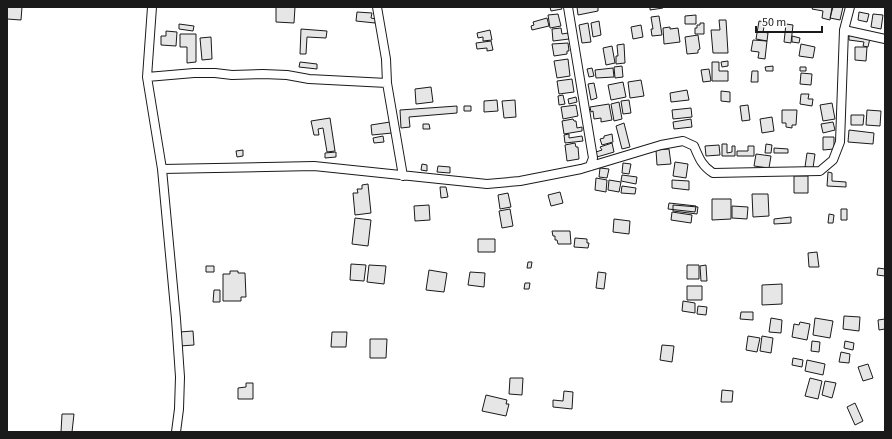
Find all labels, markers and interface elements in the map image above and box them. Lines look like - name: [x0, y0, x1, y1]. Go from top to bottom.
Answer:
- scale bar: [756, 8, 822, 34]
- text: 50 m: [762, 14, 786, 31]

